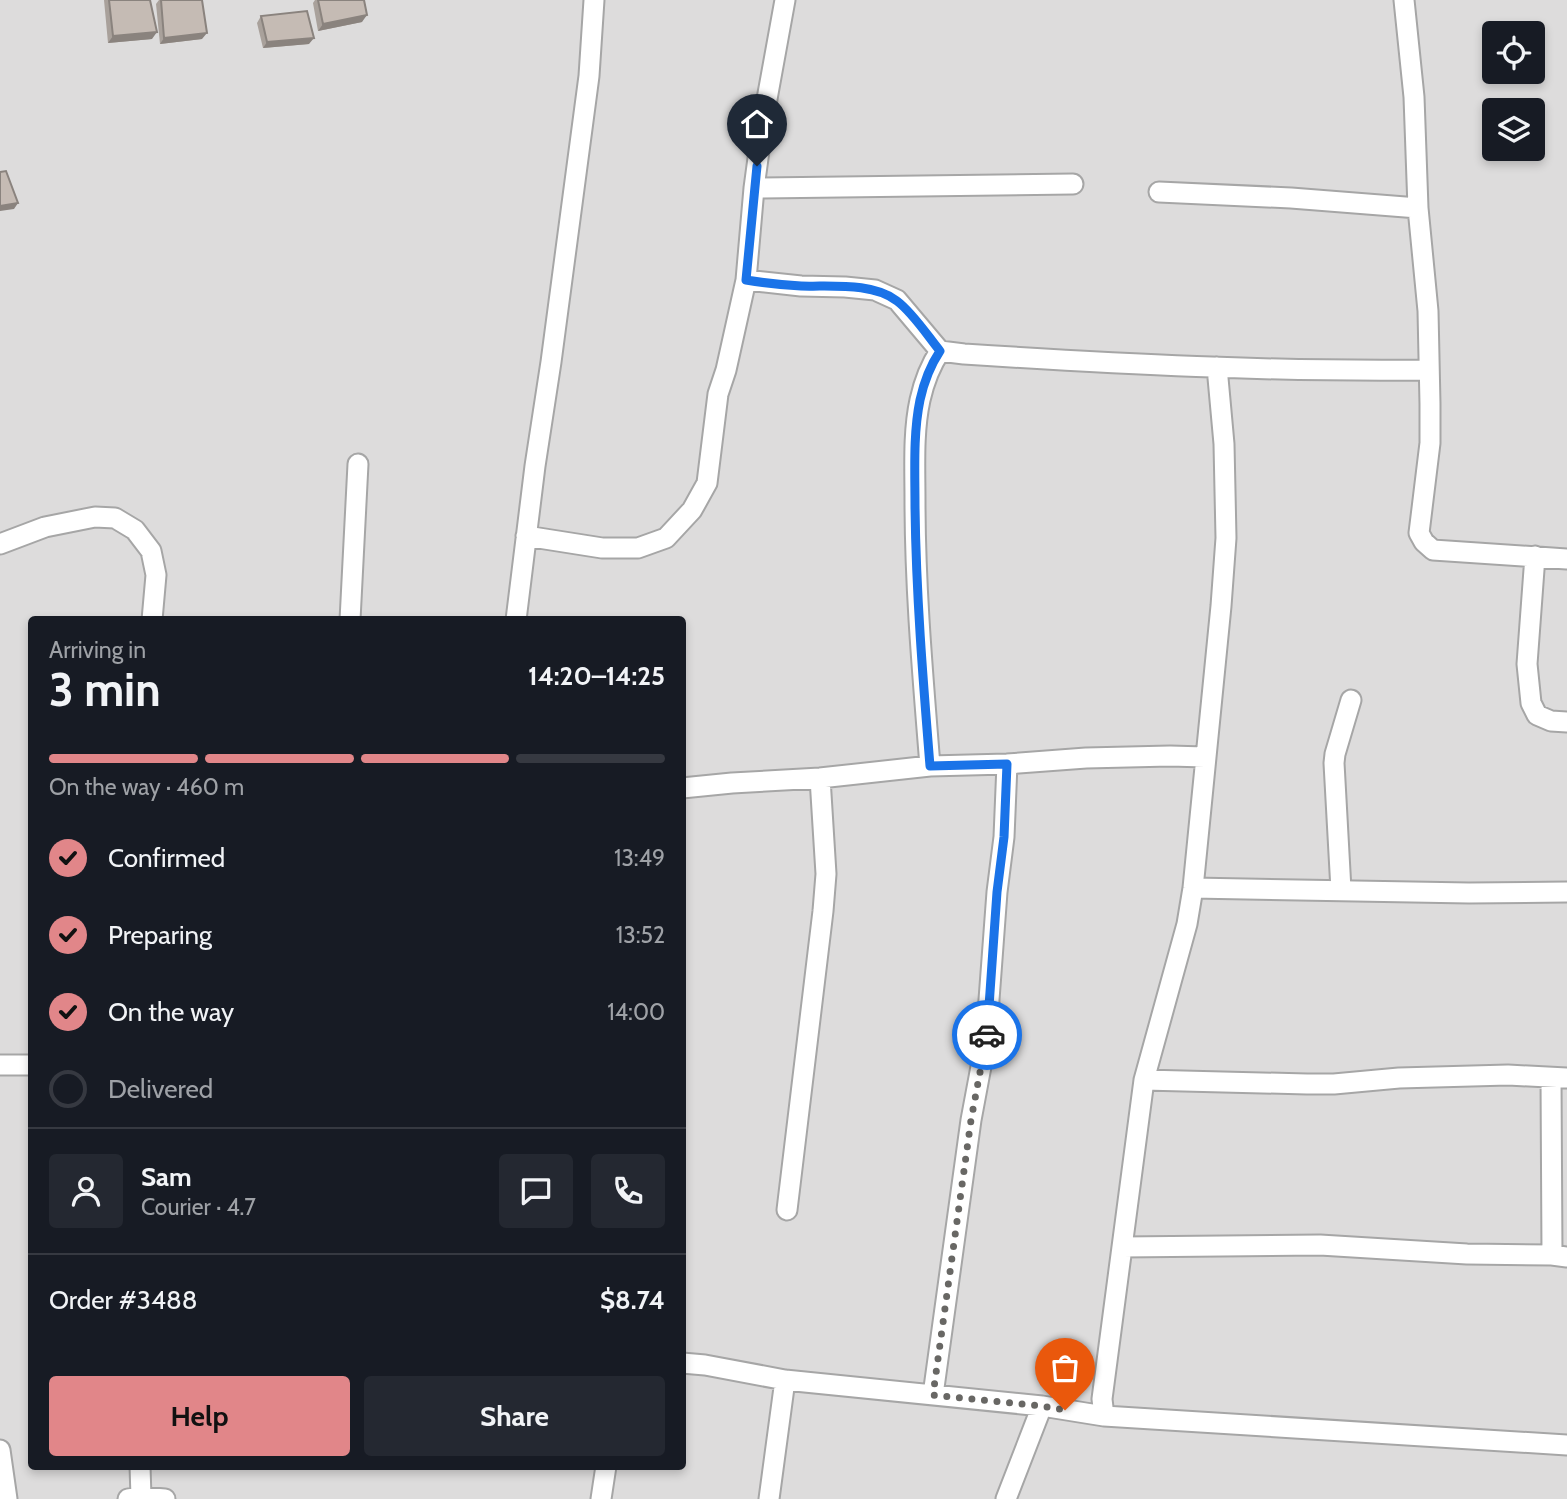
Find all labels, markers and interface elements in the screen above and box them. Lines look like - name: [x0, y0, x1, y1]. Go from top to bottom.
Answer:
- map controls: [1482, 21, 1545, 161]
- button: locate: [1482, 21, 1545, 84]
- pin: [727, 94, 787, 166]
- button: layers: [1482, 98, 1545, 161]
- icon: home: [738, 105, 776, 143]
- text: Arriving in: [49, 636, 146, 664]
- text: 14:20–14:25: [528, 660, 665, 692]
- text: 3 min: [49, 662, 161, 718]
- text: On the way · 460 m: [49, 773, 244, 801]
- icon: check: [49, 839, 87, 877]
- text: Confirmed: [108, 842, 225, 874]
- text: 13:49: [614, 844, 665, 872]
- icon: check: [49, 916, 87, 954]
- text: Preparing: [108, 919, 212, 951]
- text: 13:52: [616, 921, 665, 949]
- icon: check: [49, 993, 87, 1031]
- text: On the way: [108, 996, 234, 1028]
- text: 14:00: [607, 998, 665, 1026]
- courier: [952, 1000, 1022, 1070]
- icon: car: [968, 1016, 1006, 1054]
- text: Delivered: [108, 1073, 213, 1105]
- button: person: [49, 1154, 123, 1228]
- button: chat: [499, 1154, 573, 1228]
- button: phone: [591, 1154, 665, 1228]
- text: Sam: [141, 1161, 192, 1193]
- text: Courier · 4.7: [141, 1193, 256, 1221]
- text: Order #3488: [49, 1284, 197, 1316]
- text: $8.74: [600, 1284, 665, 1316]
- pin: [1035, 1338, 1095, 1410]
- icon: bag: [1046, 1349, 1084, 1387]
- button: Help: [49, 1376, 350, 1456]
- button: Share: [364, 1376, 665, 1456]

